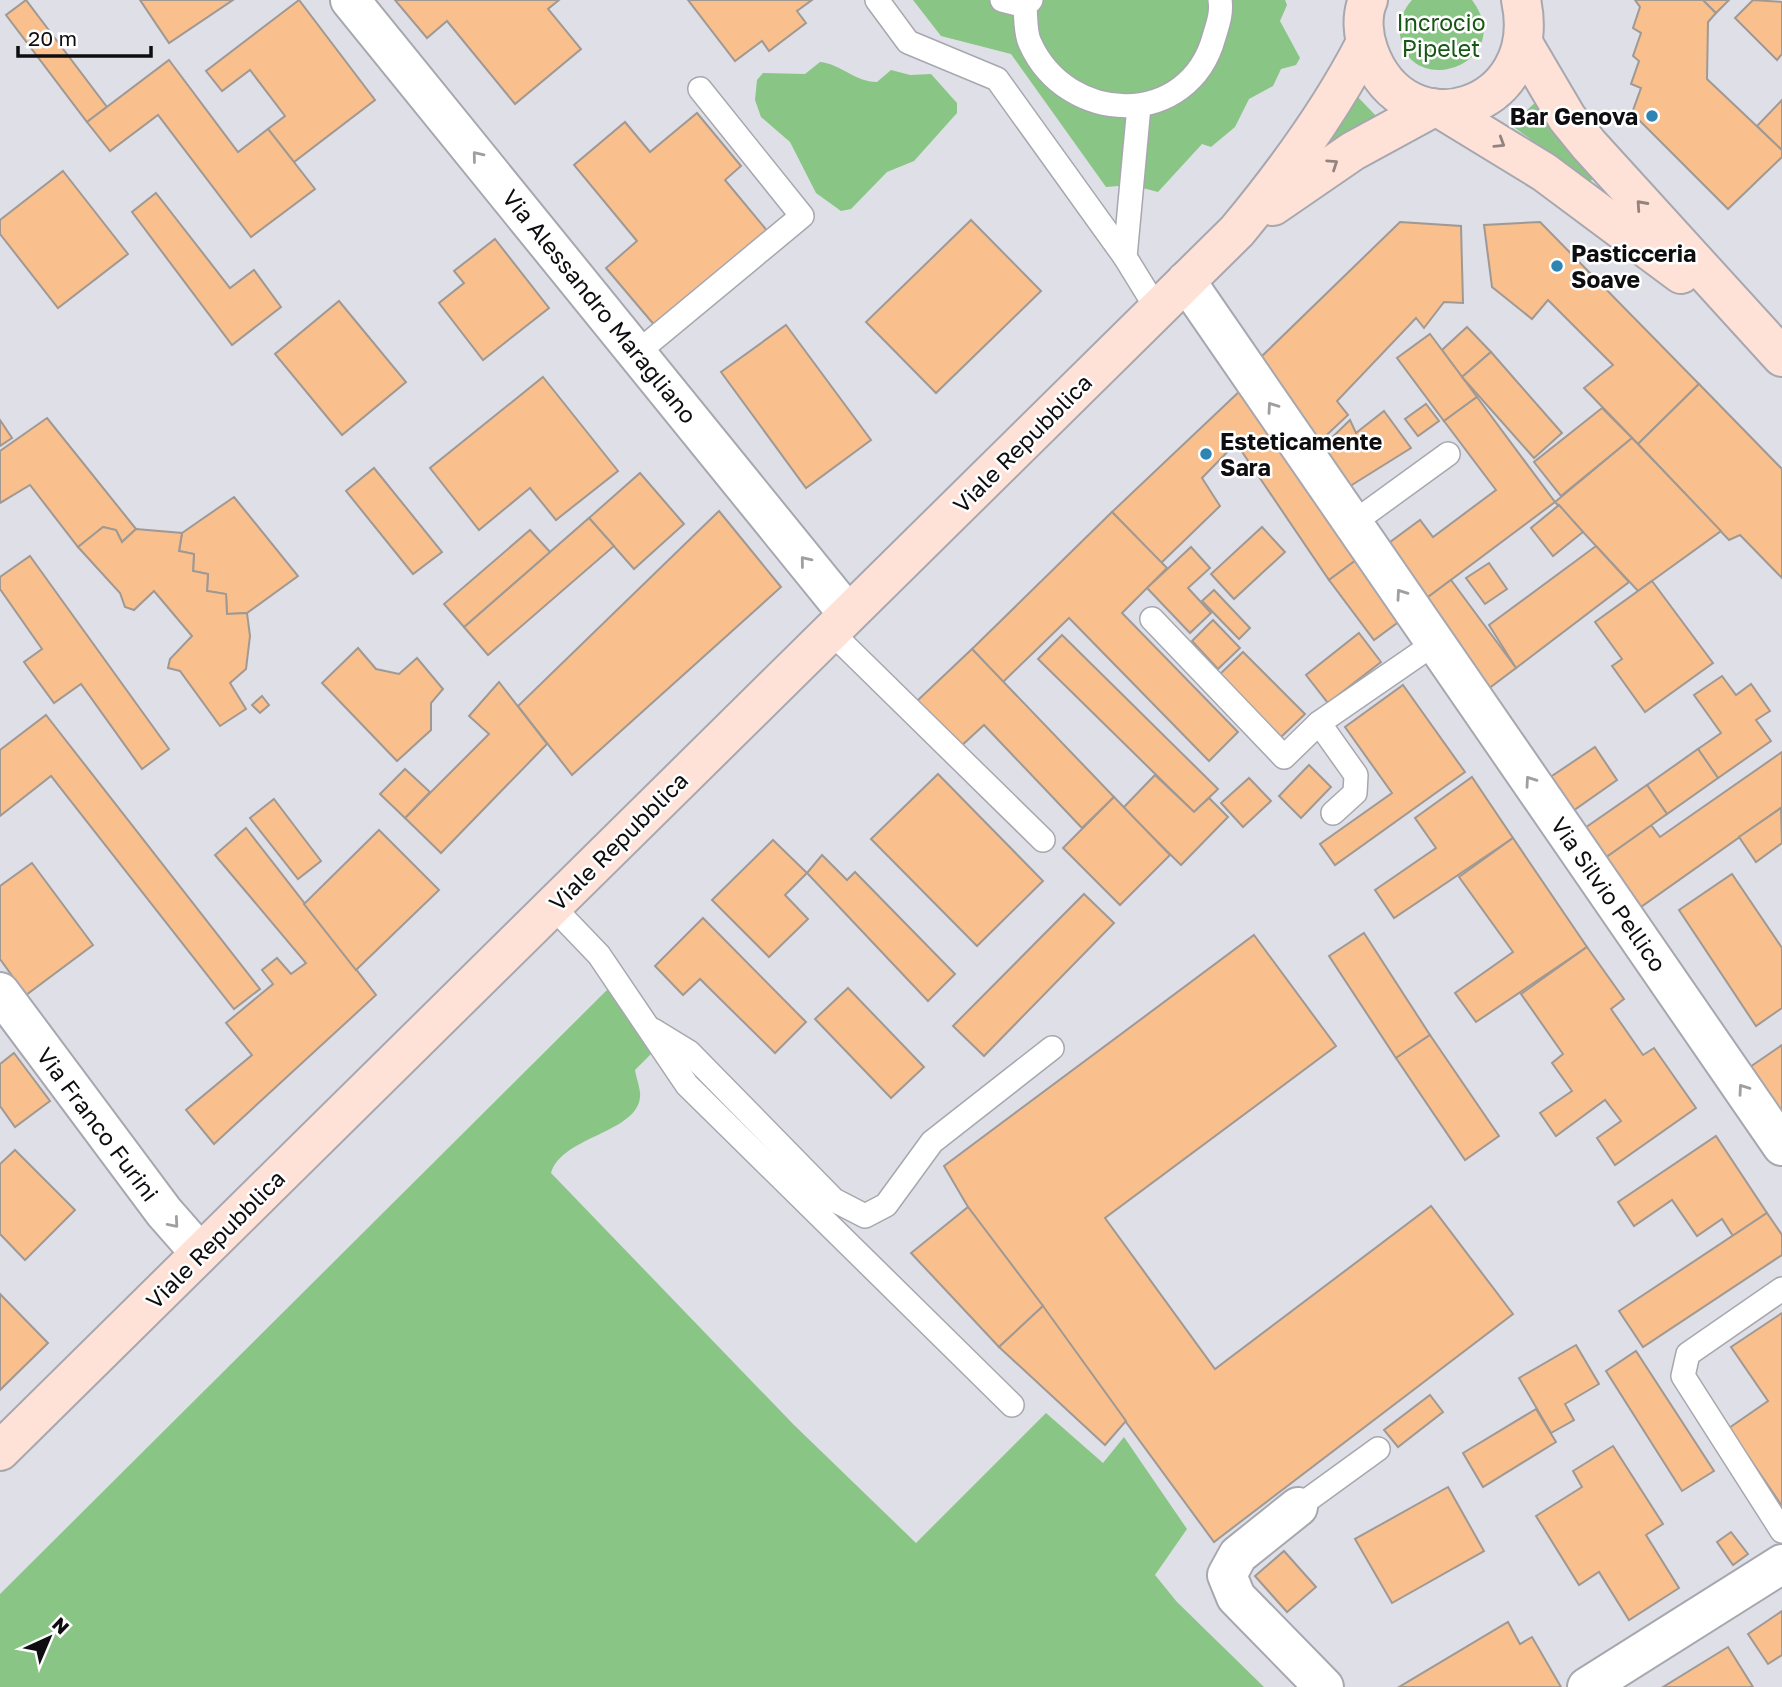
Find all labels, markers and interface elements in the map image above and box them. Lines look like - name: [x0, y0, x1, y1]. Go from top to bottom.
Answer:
- park label: Incrocio Pipelet: [1397, 8, 1485, 62]
- scale bar: [18, 14, 150, 58]
- text: 20 m: [28, 25, 77, 51]
- place label: Bar Genova: [1510, 102, 1638, 130]
- marker: Bar Genova: [1644, 108, 1660, 124]
- one-way arrow: [1492, 135, 1505, 148]
- one-way arrow: [473, 151, 486, 163]
- one-way arrow: [1325, 159, 1338, 172]
- street label: Via Alessandro Maragliano: [497, 183, 703, 429]
- one-way arrow: [1637, 201, 1650, 214]
- place label: Pasticceria Soave: [1571, 239, 1696, 293]
- marker: Pasticceria Soave: [1549, 258, 1565, 274]
- street label: Viale Repubblica: [947, 368, 1097, 518]
- one-way arrow: [1268, 402, 1280, 415]
- place label: Esteticamente Sara: [1220, 427, 1382, 481]
- marker: Esteticamente Sara: [1198, 446, 1214, 462]
- one-way arrow: [801, 557, 814, 569]
- one-way arrow: [1397, 589, 1409, 602]
- street label: Viale Repubblica: [543, 766, 693, 916]
- one-way arrow: [1526, 776, 1539, 789]
- street label: Via Silvio Pellico: [1545, 811, 1673, 977]
- street label: Via Franco Furini: [31, 1042, 165, 1206]
- one-way arrow: [1739, 1084, 1751, 1097]
- street label: Viale Repubblica: [140, 1164, 290, 1314]
- one-way arrow: [165, 1215, 178, 1228]
- north arrow: [14, 1603, 84, 1673]
- text: N: [48, 1612, 74, 1639]

